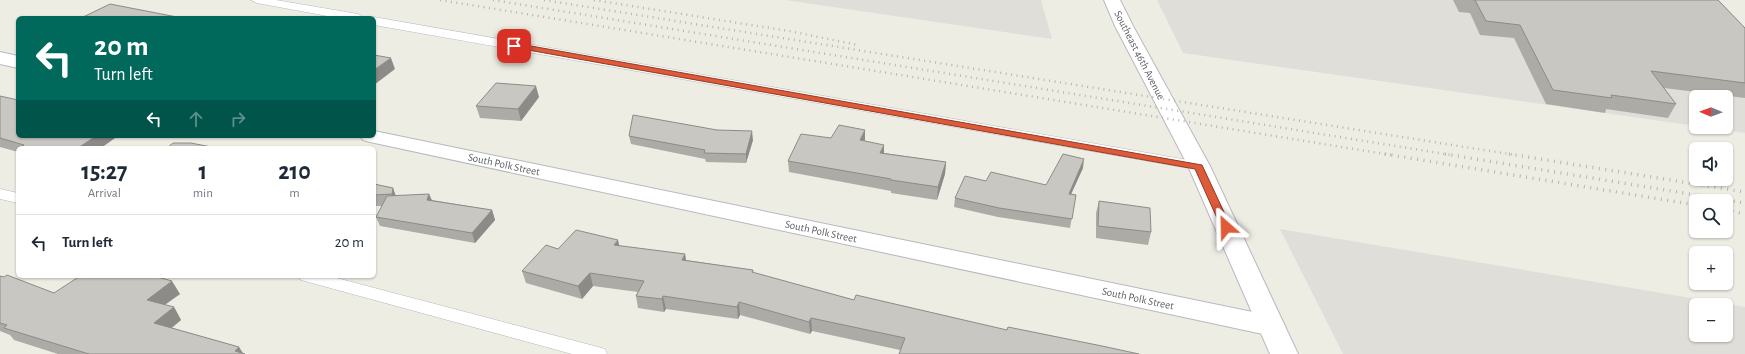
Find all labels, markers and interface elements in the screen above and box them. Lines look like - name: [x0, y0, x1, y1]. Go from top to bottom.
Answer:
- street label: Southeast 46th Avenue: [1112, 9, 1167, 102]
- pin: [497, 29, 531, 63]
- icon: left: [28, 32, 80, 84]
- text: 20 m: [94, 33, 149, 61]
- icon: arrive: [503, 35, 525, 57]
- text: Turn left: [94, 66, 153, 84]
- north arrow: [1689, 90, 1733, 134]
- map controls: [1689, 90, 1733, 342]
- icon: left: [143, 108, 165, 130]
- icon: ahead: [185, 108, 207, 130]
- icon: right: [227, 108, 249, 130]
- button: sound: [1689, 142, 1733, 186]
- street label: South Polk Street: [467, 152, 541, 178]
- text: 15:27: [81, 160, 127, 184]
- text: 1: [199, 160, 207, 184]
- text: 210: [278, 160, 311, 184]
- text: Arrival: [88, 187, 121, 200]
- text: min: [193, 187, 213, 200]
- text: m: [289, 187, 300, 200]
- button: search: [1689, 194, 1733, 238]
- position arrow: [1205, 206, 1247, 248]
- street label: South Polk Street: [784, 219, 858, 245]
- icon: left: [28, 232, 50, 254]
- text: Turn left: [62, 235, 113, 250]
- text: 20 m: [335, 235, 364, 250]
- button: +: [1689, 246, 1733, 290]
- street label: South Polk Street: [1101, 286, 1175, 312]
- button: −: [1689, 298, 1733, 342]

